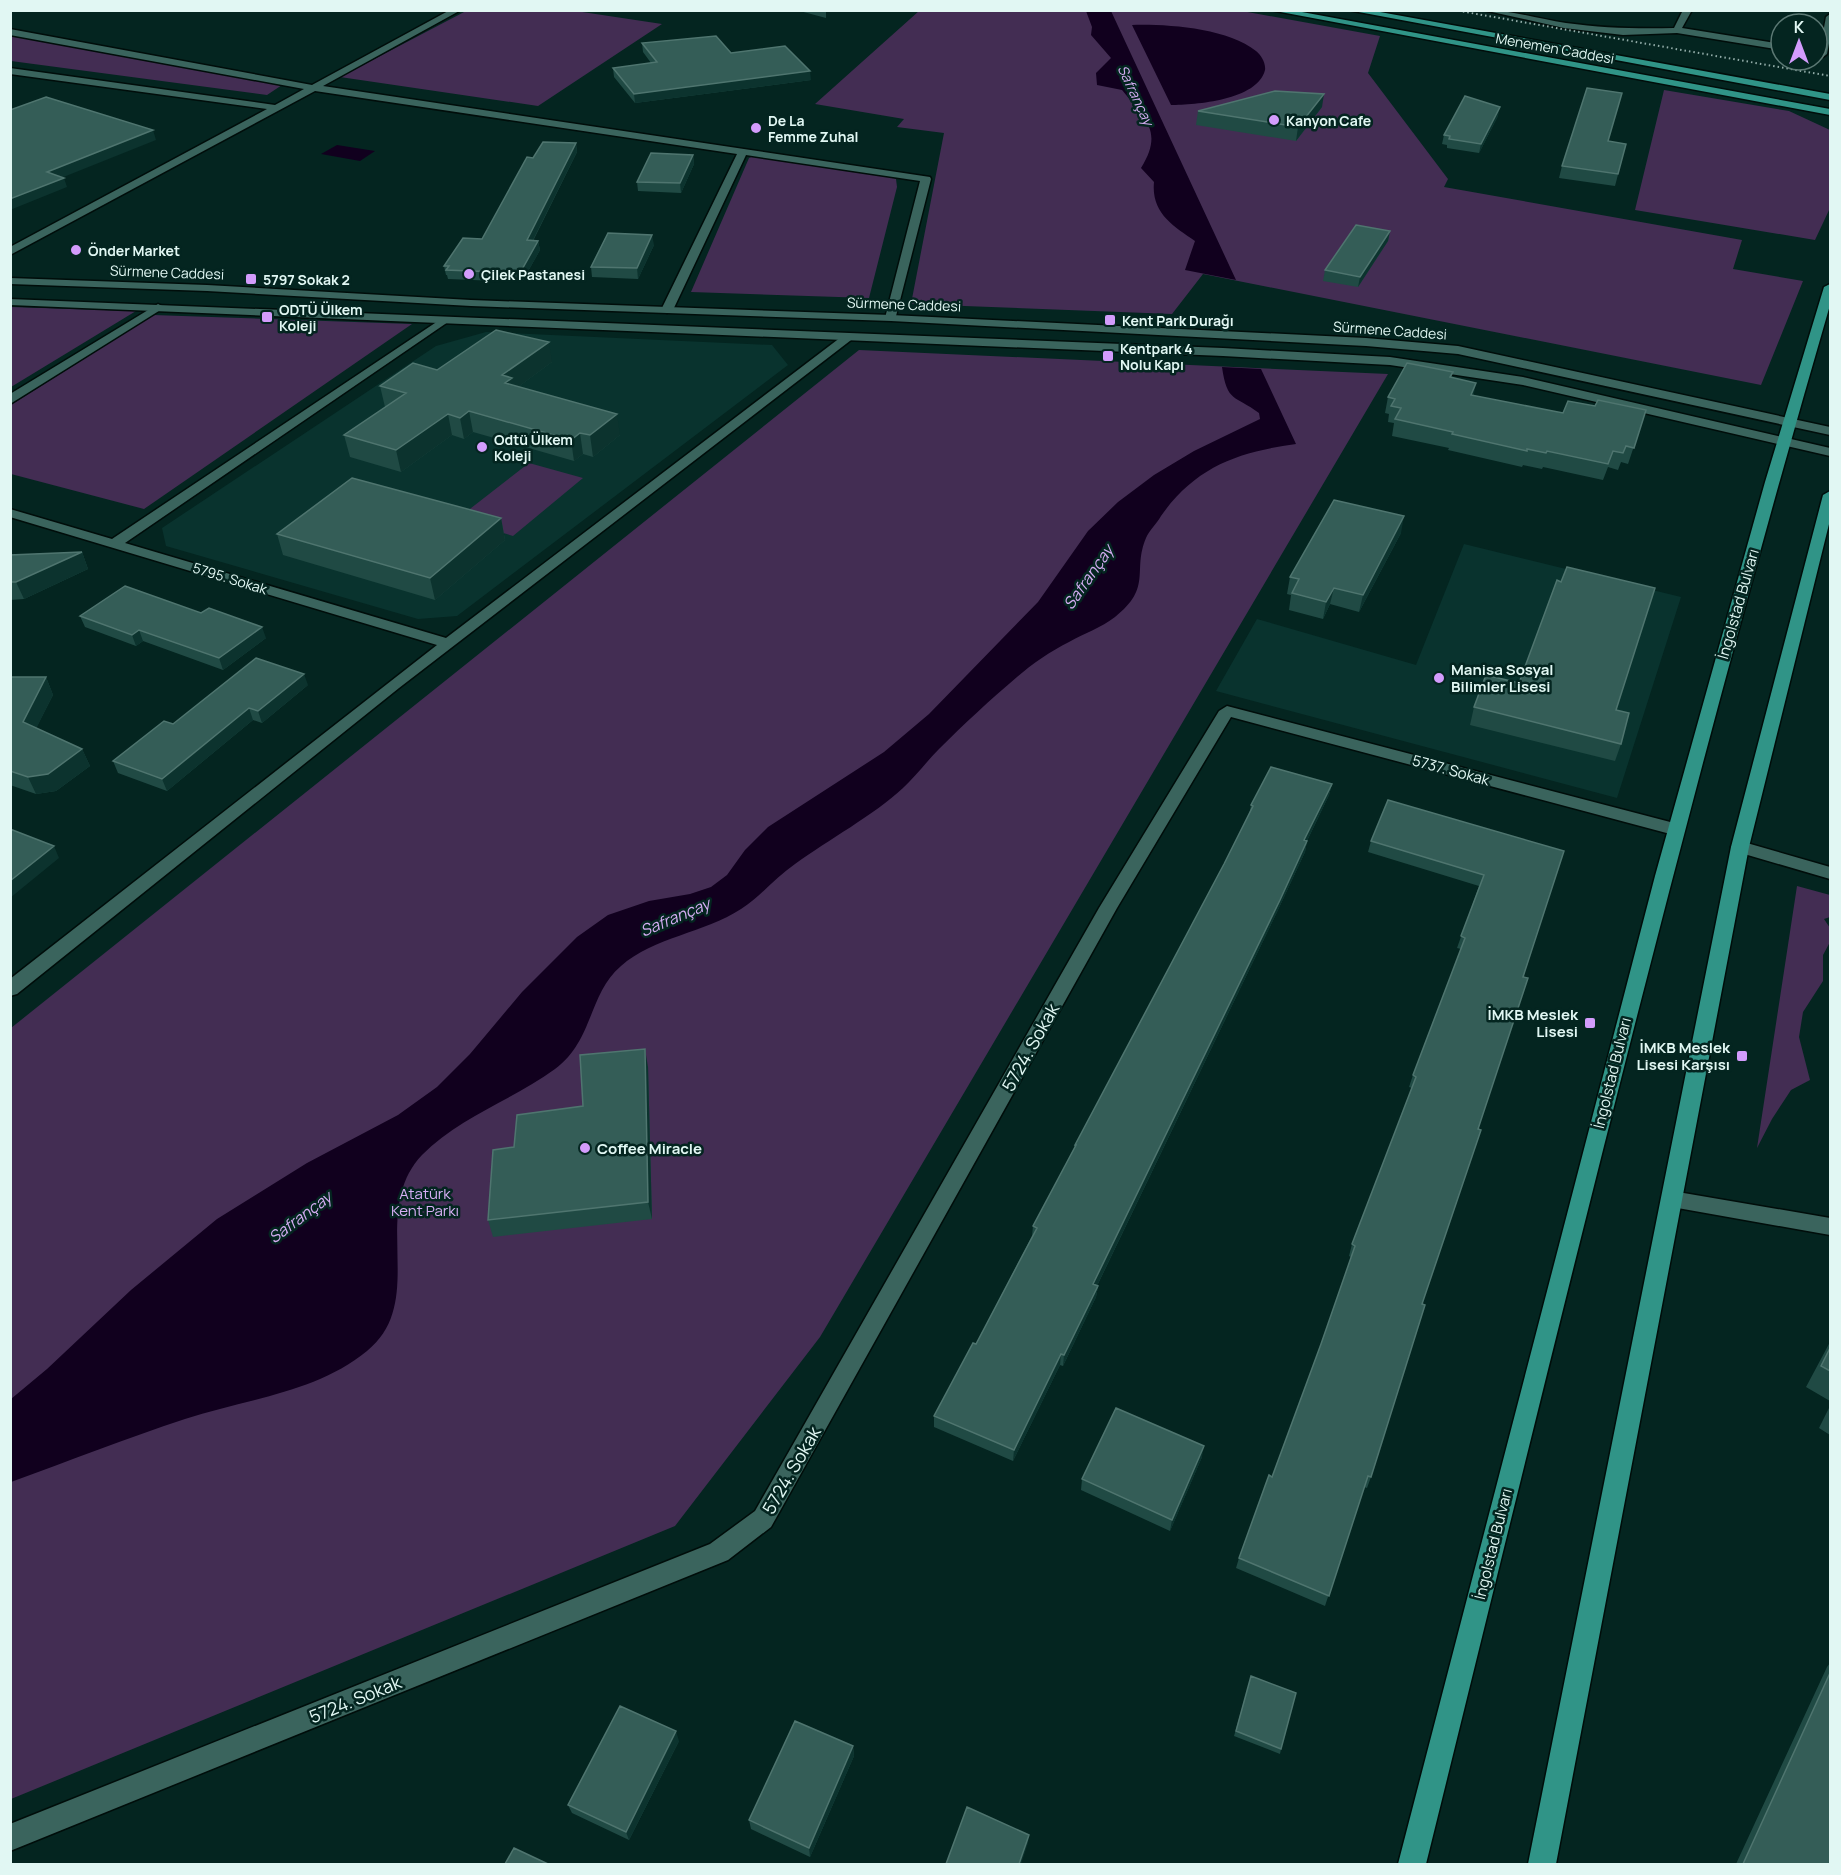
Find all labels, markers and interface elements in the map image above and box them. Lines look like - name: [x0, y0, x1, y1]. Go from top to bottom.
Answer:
- north arrow: [1769, 12, 1829, 72]
- text: K: [1794, 16, 1805, 38]
- street label: Menemen Caddesi: [1494, 28, 1616, 68]
- water label: Safrançay: [1114, 62, 1159, 131]
- place label: De La Femme Zuhal: [768, 111, 858, 146]
- place label: Kanyon Cafe: [1286, 111, 1371, 130]
- marker: Kanyon Cafe: [1267, 113, 1281, 127]
- marker: De La Femme Zuhal: [749, 121, 763, 135]
- place label: Önder Market: [88, 241, 180, 260]
- marker: Önder Market: [69, 243, 83, 257]
- street label: Sürmene Caddesi: [110, 261, 224, 283]
- place label: Çilek Pastanesi: [481, 265, 585, 284]
- marker: Çilek Pastanesi: [462, 267, 476, 281]
- place label: 5797 Sokak 2: [263, 270, 350, 289]
- marker: 5797 Sokak 2: [244, 272, 258, 286]
- street label: Sürmene Caddesi: [847, 293, 961, 315]
- place label: ODTÜ Ülkem Koleji: [279, 300, 363, 335]
- marker: ODTÜ Ülkem Koleji: [260, 310, 274, 324]
- place label: Kent Park Durağı: [1122, 311, 1234, 330]
- marker: Kent Park Durağı: [1103, 313, 1117, 327]
- street label: Sürmene Caddesi: [1332, 317, 1448, 343]
- place label: Kentpark 4 Nolu Kapı: [1120, 339, 1193, 374]
- marker: Kentpark 4 Nolu Kapı: [1101, 349, 1115, 363]
- place label: Odtü Ülkem Koleji: [494, 430, 573, 465]
- marker: Odtü Ülkem Koleji: [475, 440, 489, 454]
- water label: Safrançay: [1058, 538, 1120, 614]
- street label: İngolstad Bulvarı: [1712, 546, 1764, 662]
- street label: 5795. Sokak: [190, 558, 271, 599]
- place label: Manisa Sosyal Bilimler Lisesi: [1451, 659, 1554, 697]
- marker: Manisa Sosyal Bilimler Lisesi: [1432, 671, 1446, 685]
- street label: 5737. Sokak: [1410, 750, 1492, 791]
- water label: Safrançay: [637, 891, 716, 942]
- street label: 5724. Sokak: [996, 998, 1065, 1095]
- place label: İMKB Meslek Lisesi: [1488, 1004, 1579, 1042]
- street label: İngolstad Bulvarı: [1588, 1015, 1636, 1131]
- marker: İMKB Meslek Lisesi: [1583, 1016, 1597, 1030]
- place label: İMKB Meslek Lisesi Karşısı: [1637, 1037, 1731, 1075]
- marker: İMKB Meslek Lisesi Karşısı: [1735, 1049, 1749, 1063]
- place label: Coffee Miracle: [597, 1138, 702, 1159]
- marker: Coffee Miracle: [578, 1141, 592, 1155]
- park label: Atatürk Kent Parkı: [391, 1183, 459, 1221]
- water label: Safrançay: [264, 1184, 338, 1248]
- street label: 5724. Sokak: [756, 1421, 826, 1518]
- street label: İngolstad Bulvarı: [1469, 1486, 1517, 1602]
- street label: 5724. Sokak: [305, 1669, 406, 1728]

